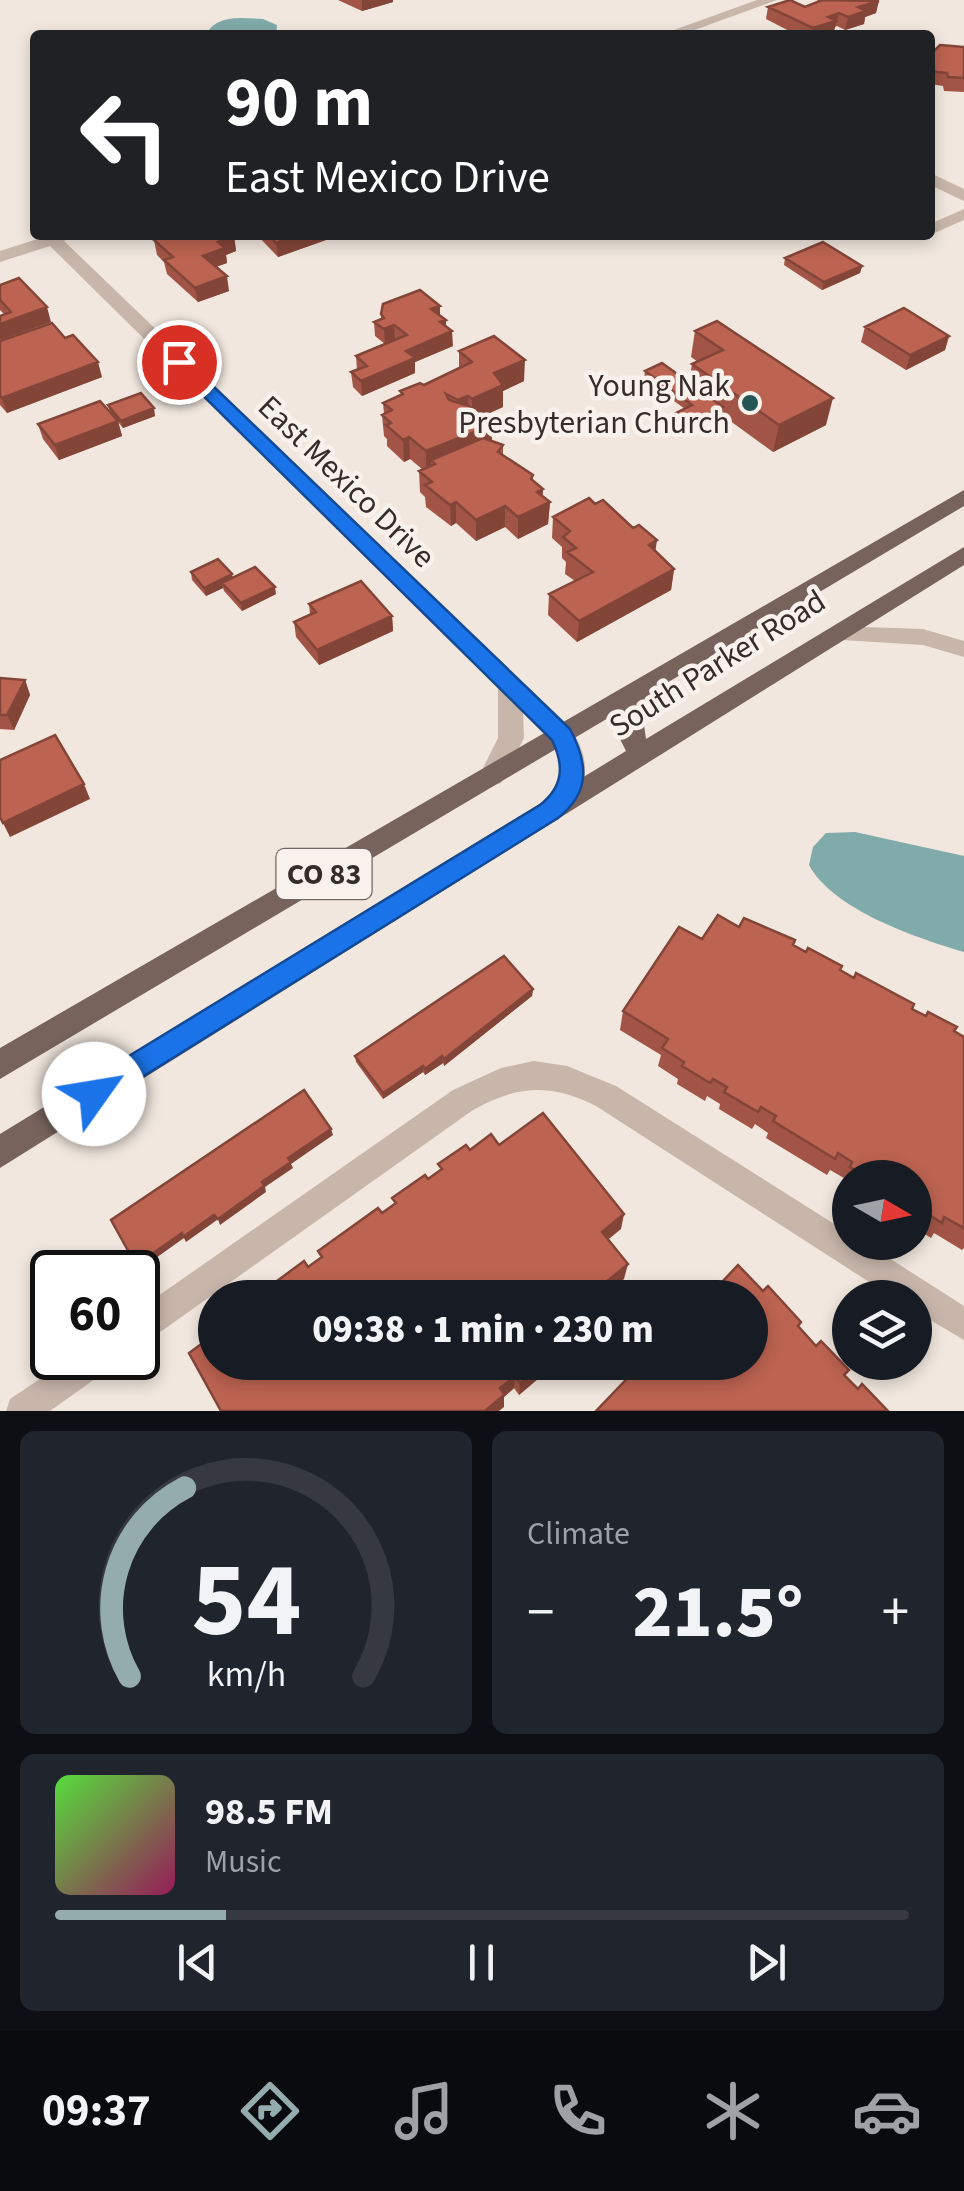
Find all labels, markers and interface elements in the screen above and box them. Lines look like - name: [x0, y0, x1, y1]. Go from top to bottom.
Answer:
- text: 90 m: [225, 53, 373, 153]
- icon: left: [60, 70, 190, 200]
- text: East Mexico Drive: [225, 146, 550, 210]
- pin: [137, 320, 222, 405]
- icon: arrive: [152, 335, 207, 390]
- place label: Young Nak Presbyterian Church: [458, 363, 730, 446]
- street label: East Mexico Drive: [247, 385, 445, 579]
- marker: Young Nak Presbyterian Church: [739, 392, 761, 414]
- street label: South Parker Road: [600, 579, 835, 749]
- road number: CO 83: [276, 849, 372, 899]
- position arrow: [42, 1042, 146, 1146]
- north arrow: [832, 1160, 932, 1260]
- map controls: [832, 1160, 932, 1380]
- speed limit sign: 60: [30, 1250, 160, 1380]
- button: layers: [832, 1280, 932, 1380]
- text: 09:38 · 1 min · 230 m: [312, 1303, 654, 1357]
- text: Climate: [527, 1511, 630, 1557]
- text: 54: [191, 1528, 301, 1676]
- text: 21.5°: [632, 1559, 804, 1666]
- text: −: [527, 1574, 554, 1652]
- text: +: [882, 1574, 909, 1652]
- text: km/h: [206, 1649, 286, 1700]
- text: 98.5 FM: [205, 1785, 333, 1839]
- text: Music: [205, 1839, 282, 1885]
- icon: previous: [170, 1935, 225, 1990]
- icon: pause: [454, 1935, 509, 1990]
- icon: next: [739, 1935, 794, 1990]
- icon: directions: [235, 2076, 305, 2146]
- icon: music: [389, 2076, 459, 2146]
- icon: phone: [543, 2076, 613, 2146]
- icon: climate: [698, 2076, 768, 2146]
- icon: car: [852, 2076, 922, 2146]
- text: 09:37: [42, 2079, 151, 2143]

